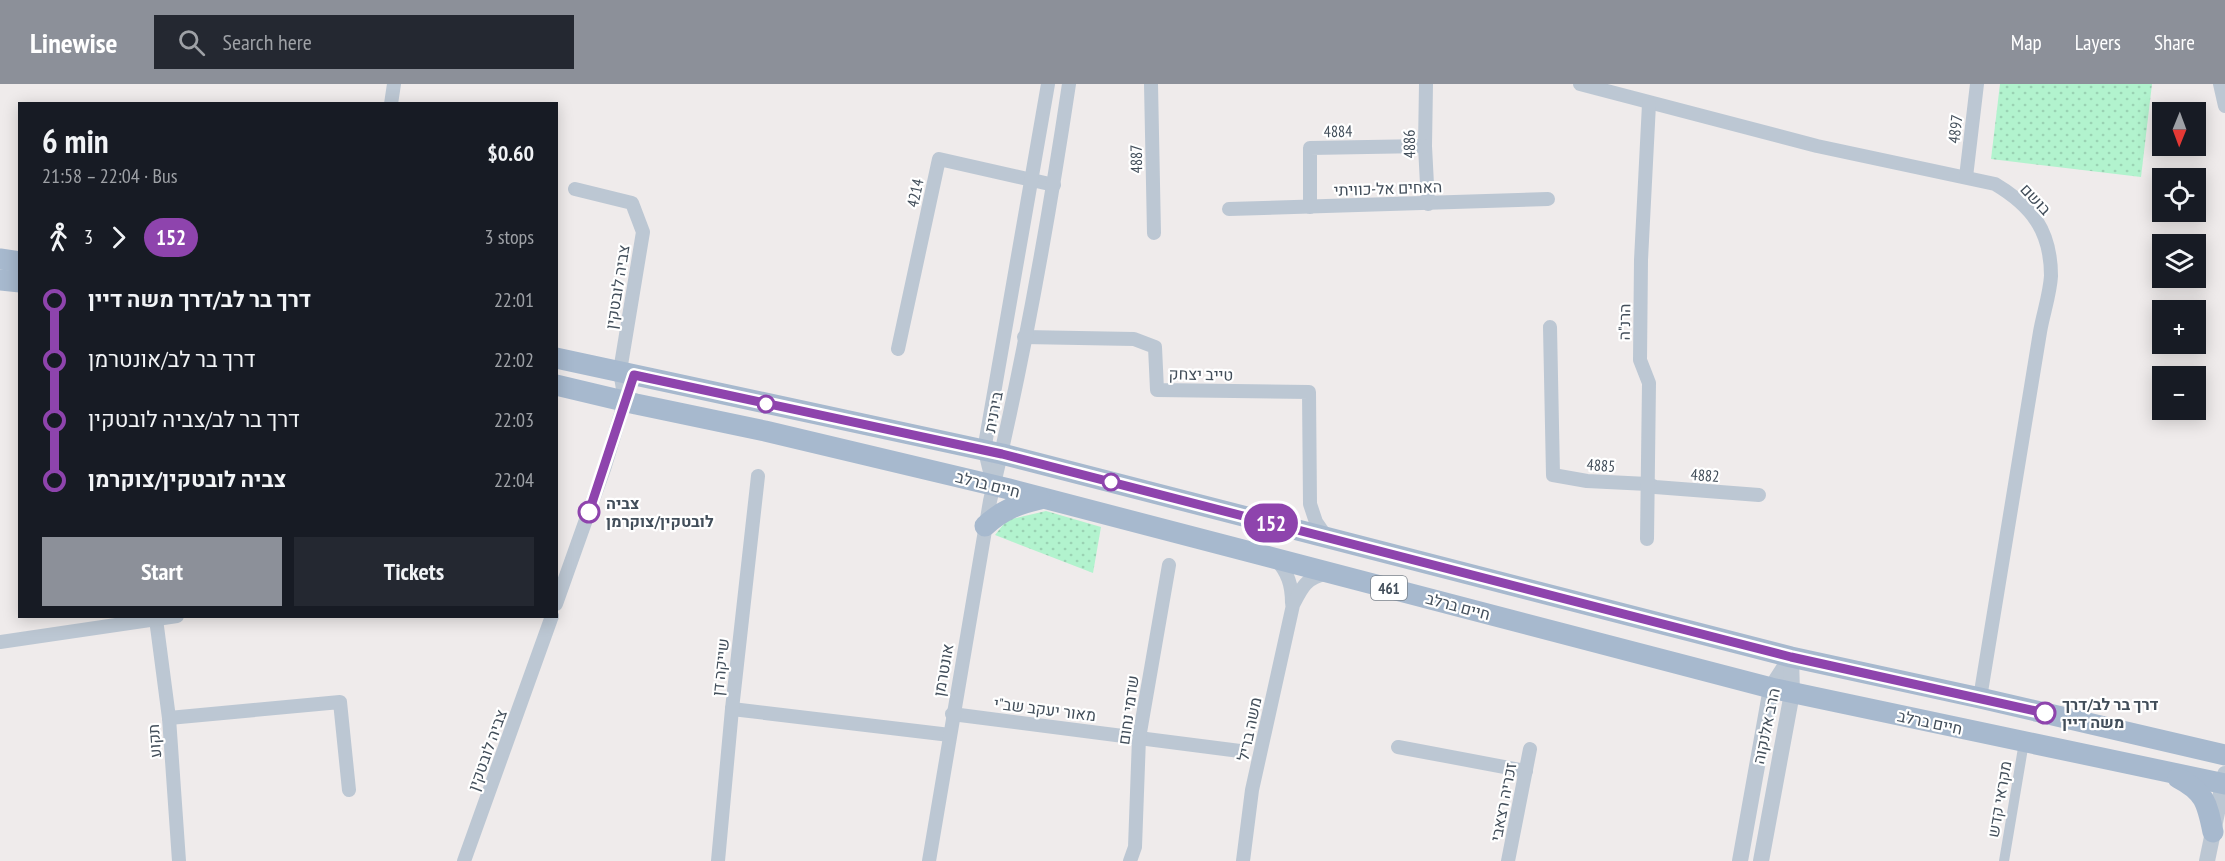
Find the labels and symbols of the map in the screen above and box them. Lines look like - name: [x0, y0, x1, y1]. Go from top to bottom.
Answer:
- north arrow: [2152, 102, 2206, 156]
- street label: 4897: [1943, 113, 1967, 145]
- street label: 4884: [1323, 121, 1353, 141]
- street label: 4886: [1399, 129, 1419, 159]
- street label: 4887: [1126, 144, 1146, 174]
- street label: האחים אל-כוויתי: [1333, 176, 1443, 200]
- street label: 4214: [902, 177, 928, 209]
- street label: בושם: [2016, 179, 2056, 219]
- street label: צביה לובטקין: [600, 243, 634, 331]
- street label: הרנ"ה: [1614, 303, 1634, 341]
- street label: טייב יצחק: [1169, 363, 1233, 385]
- street label: בירנית: [979, 389, 1007, 434]
- unlabelled marker: [757, 395, 775, 413]
- street label: 4885: [1586, 454, 1616, 476]
- street label: 4882: [1690, 464, 1720, 486]
- street label: חיים ברלב: [954, 466, 1022, 502]
- unlabelled marker: [1102, 473, 1120, 491]
- place label: צביה לובטקין/צוקרמן: [606, 493, 714, 531]
- marker: צביה לובטקין/צוקרמן: [578, 501, 600, 523]
- line badge: 152: [1236, 504, 1306, 542]
- road number: 461: [1371, 576, 1407, 600]
- street label: חיים ברלב: [1424, 588, 1492, 624]
- street label: שייקה דן: [707, 637, 733, 697]
- street label: אונטרמן: [929, 642, 957, 698]
- street label: שדמי נחום: [1113, 674, 1143, 746]
- street label: הרב אלנקוה: [1748, 686, 1784, 766]
- street label: מאור יעקב שב"י: [993, 693, 1097, 725]
- place label: דרך בר לב/דרך משה דיין: [2062, 694, 2159, 732]
- street label: משה בריל: [1232, 695, 1266, 763]
- marker: דרך בר לב/דרך משה דיין: [2034, 702, 2056, 724]
- street label: חיים ברלב: [1896, 705, 1964, 739]
- street label: צביה לובטקין: [463, 706, 511, 794]
- street label: תקוע: [143, 723, 165, 759]
- street label: מקראי קדש: [1982, 759, 2016, 839]
- street label: זכריה רצאבי: [1486, 761, 1520, 843]

